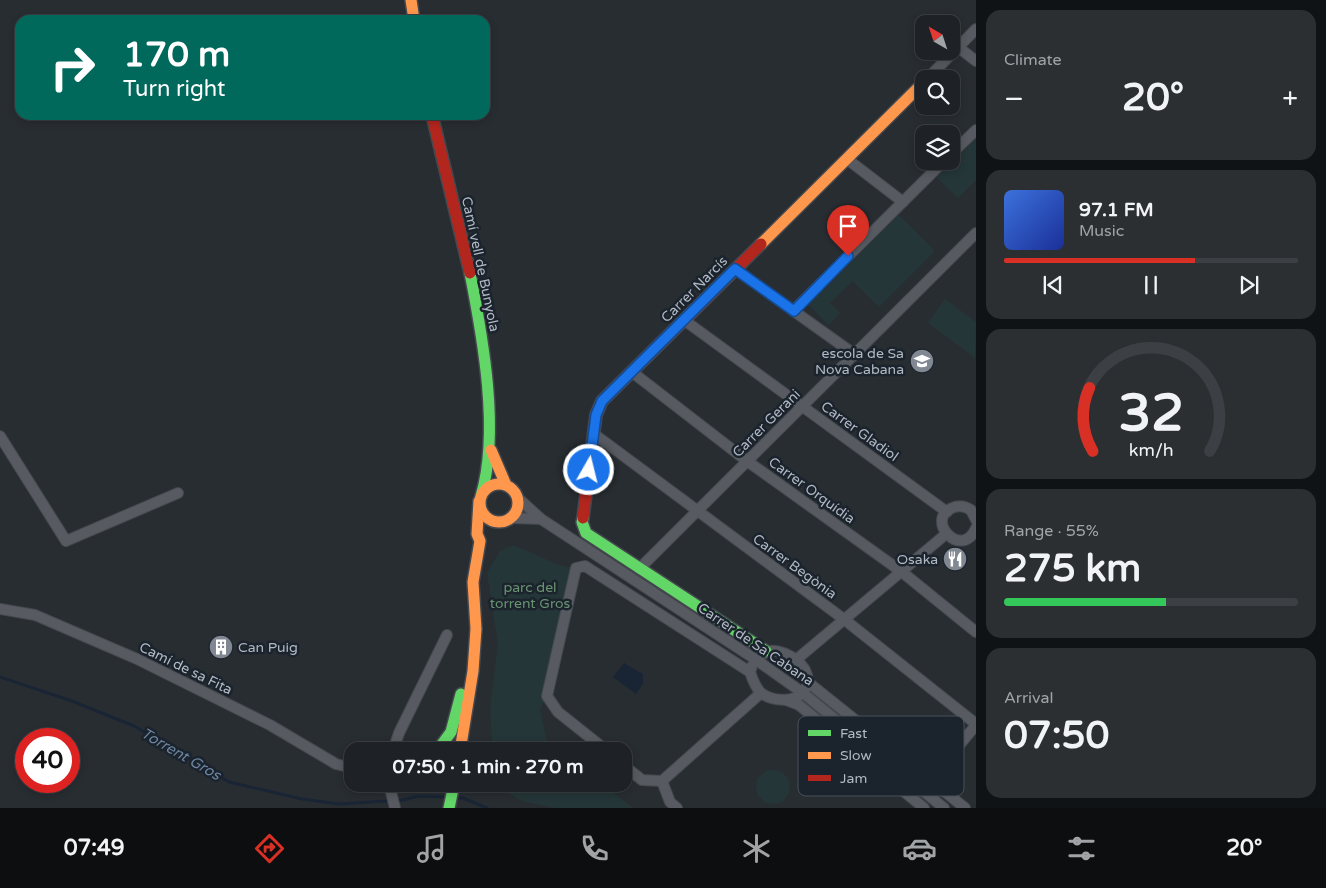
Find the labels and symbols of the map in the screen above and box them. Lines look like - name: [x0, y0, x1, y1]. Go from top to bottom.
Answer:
- north arrow: [915, 15, 960, 60]
- street label: Camí vell de Bunyola: [458, 195, 503, 333]
- pin: [827, 205, 869, 256]
- street label: Carrer Narcís: [658, 252, 731, 326]
- place label: escola de Sa Nova Cabana: [815, 345, 904, 378]
- school or university icon: escola de Sa Nova Cabana: [909, 348, 935, 374]
- street label: Carrer Gerani: [729, 386, 804, 461]
- street label: Carrer Gladiol: [818, 398, 902, 465]
- position arrow: [562, 443, 614, 495]
- street label: Carrer Orquídia: [765, 453, 858, 527]
- street label: Carrer Begònia: [749, 530, 840, 603]
- restaurant icon: Osaka: [942, 546, 968, 572]
- place label: Osaka: [897, 551, 938, 568]
- park label: parc del torrent Gros: [490, 579, 571, 612]
- street label: Carrer de Sa Cabana: [694, 599, 817, 690]
- building icon: Can Puig: [208, 634, 234, 660]
- street label: Camí de sa Fita: [137, 639, 235, 698]
- place label: Can Puig: [238, 639, 298, 656]
- legend: [798, 716, 964, 796]
- water label: Torrent Gros: [138, 724, 226, 785]
- text: Fast: [840, 725, 868, 742]
- speed limit sign: 40: [15, 728, 80, 793]
- text: Slow: [840, 747, 872, 764]
- text: Jam: [840, 770, 867, 787]

